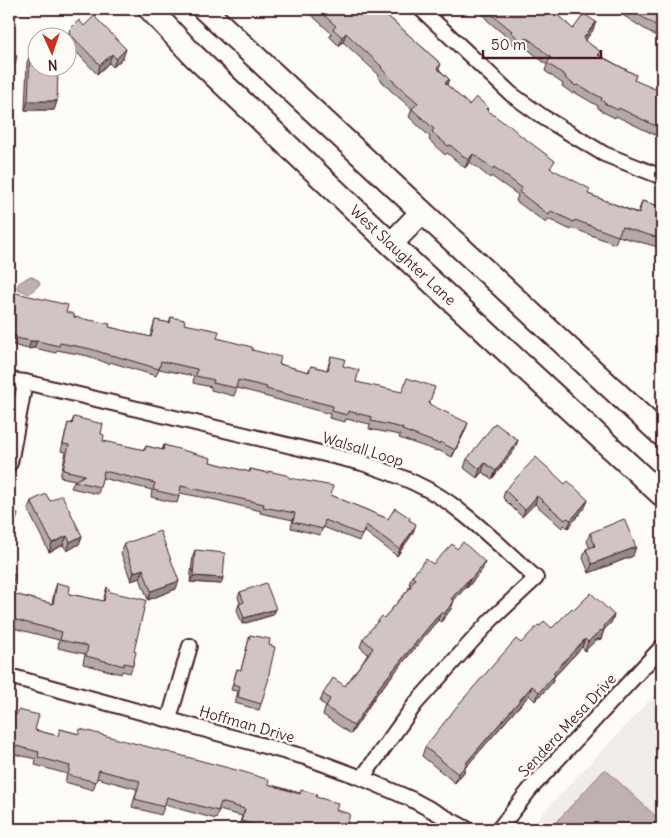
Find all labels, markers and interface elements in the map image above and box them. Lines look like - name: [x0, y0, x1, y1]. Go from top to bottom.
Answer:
- north arrow: [28, 28, 78, 78]
- scale bar: [483, 28, 601, 60]
- text: 50 m: [491, 35, 526, 54]
- text: N: [47, 56, 58, 74]
- street label: West Slaughter Lane: [346, 201, 460, 309]
- street label: Walsall Loop: [320, 428, 406, 470]
- street label: Sendera Mesa Drive: [514, 669, 620, 781]
- street label: Hoffman Drive: [197, 701, 297, 747]

